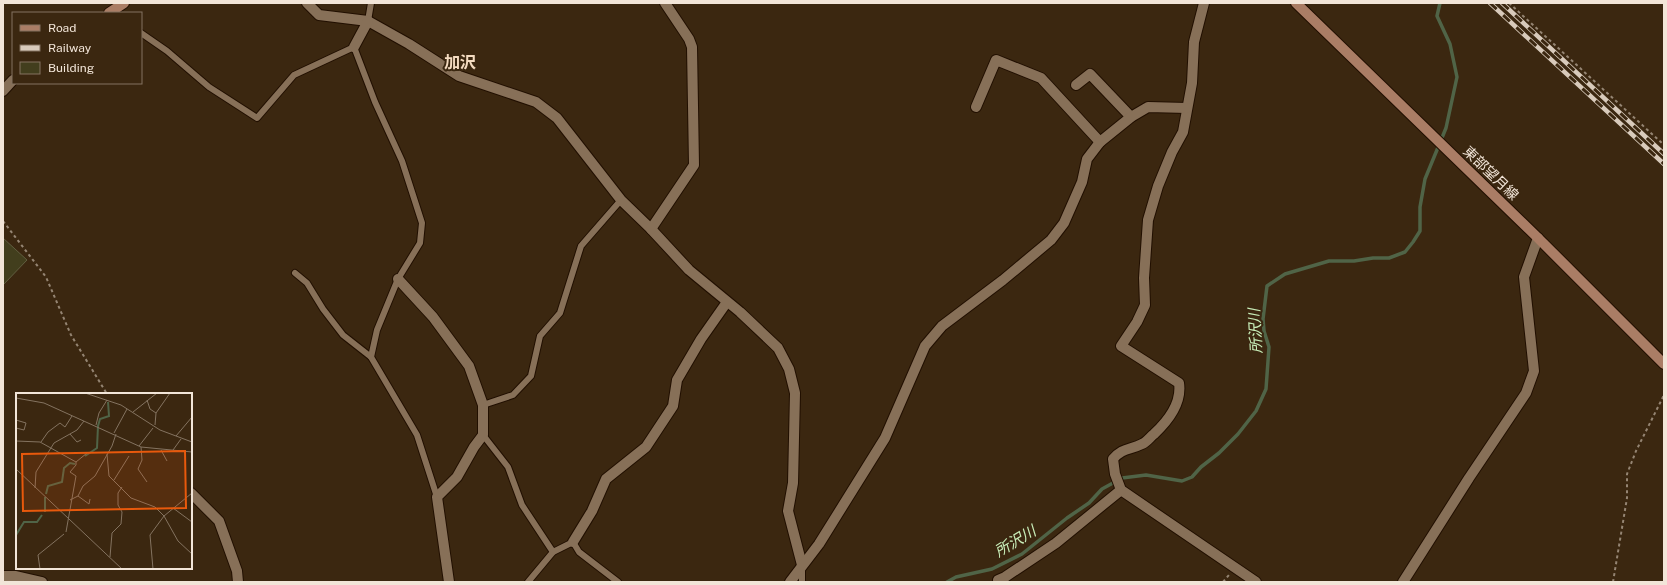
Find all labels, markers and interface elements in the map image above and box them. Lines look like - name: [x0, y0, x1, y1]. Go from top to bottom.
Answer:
- legend: [12, 12, 142, 84]
- text: Road: [48, 21, 76, 35]
- text: Railway: [48, 41, 92, 55]
- district label: 加沢: [444, 53, 476, 72]
- text: Building: [48, 61, 94, 75]
- street label: 東部望月線: [1460, 143, 1522, 203]
- water label: 所沢川: [1245, 306, 1265, 354]
- inset map: [16, 393, 192, 569]
- water label: 所沢川: [991, 521, 1040, 560]

